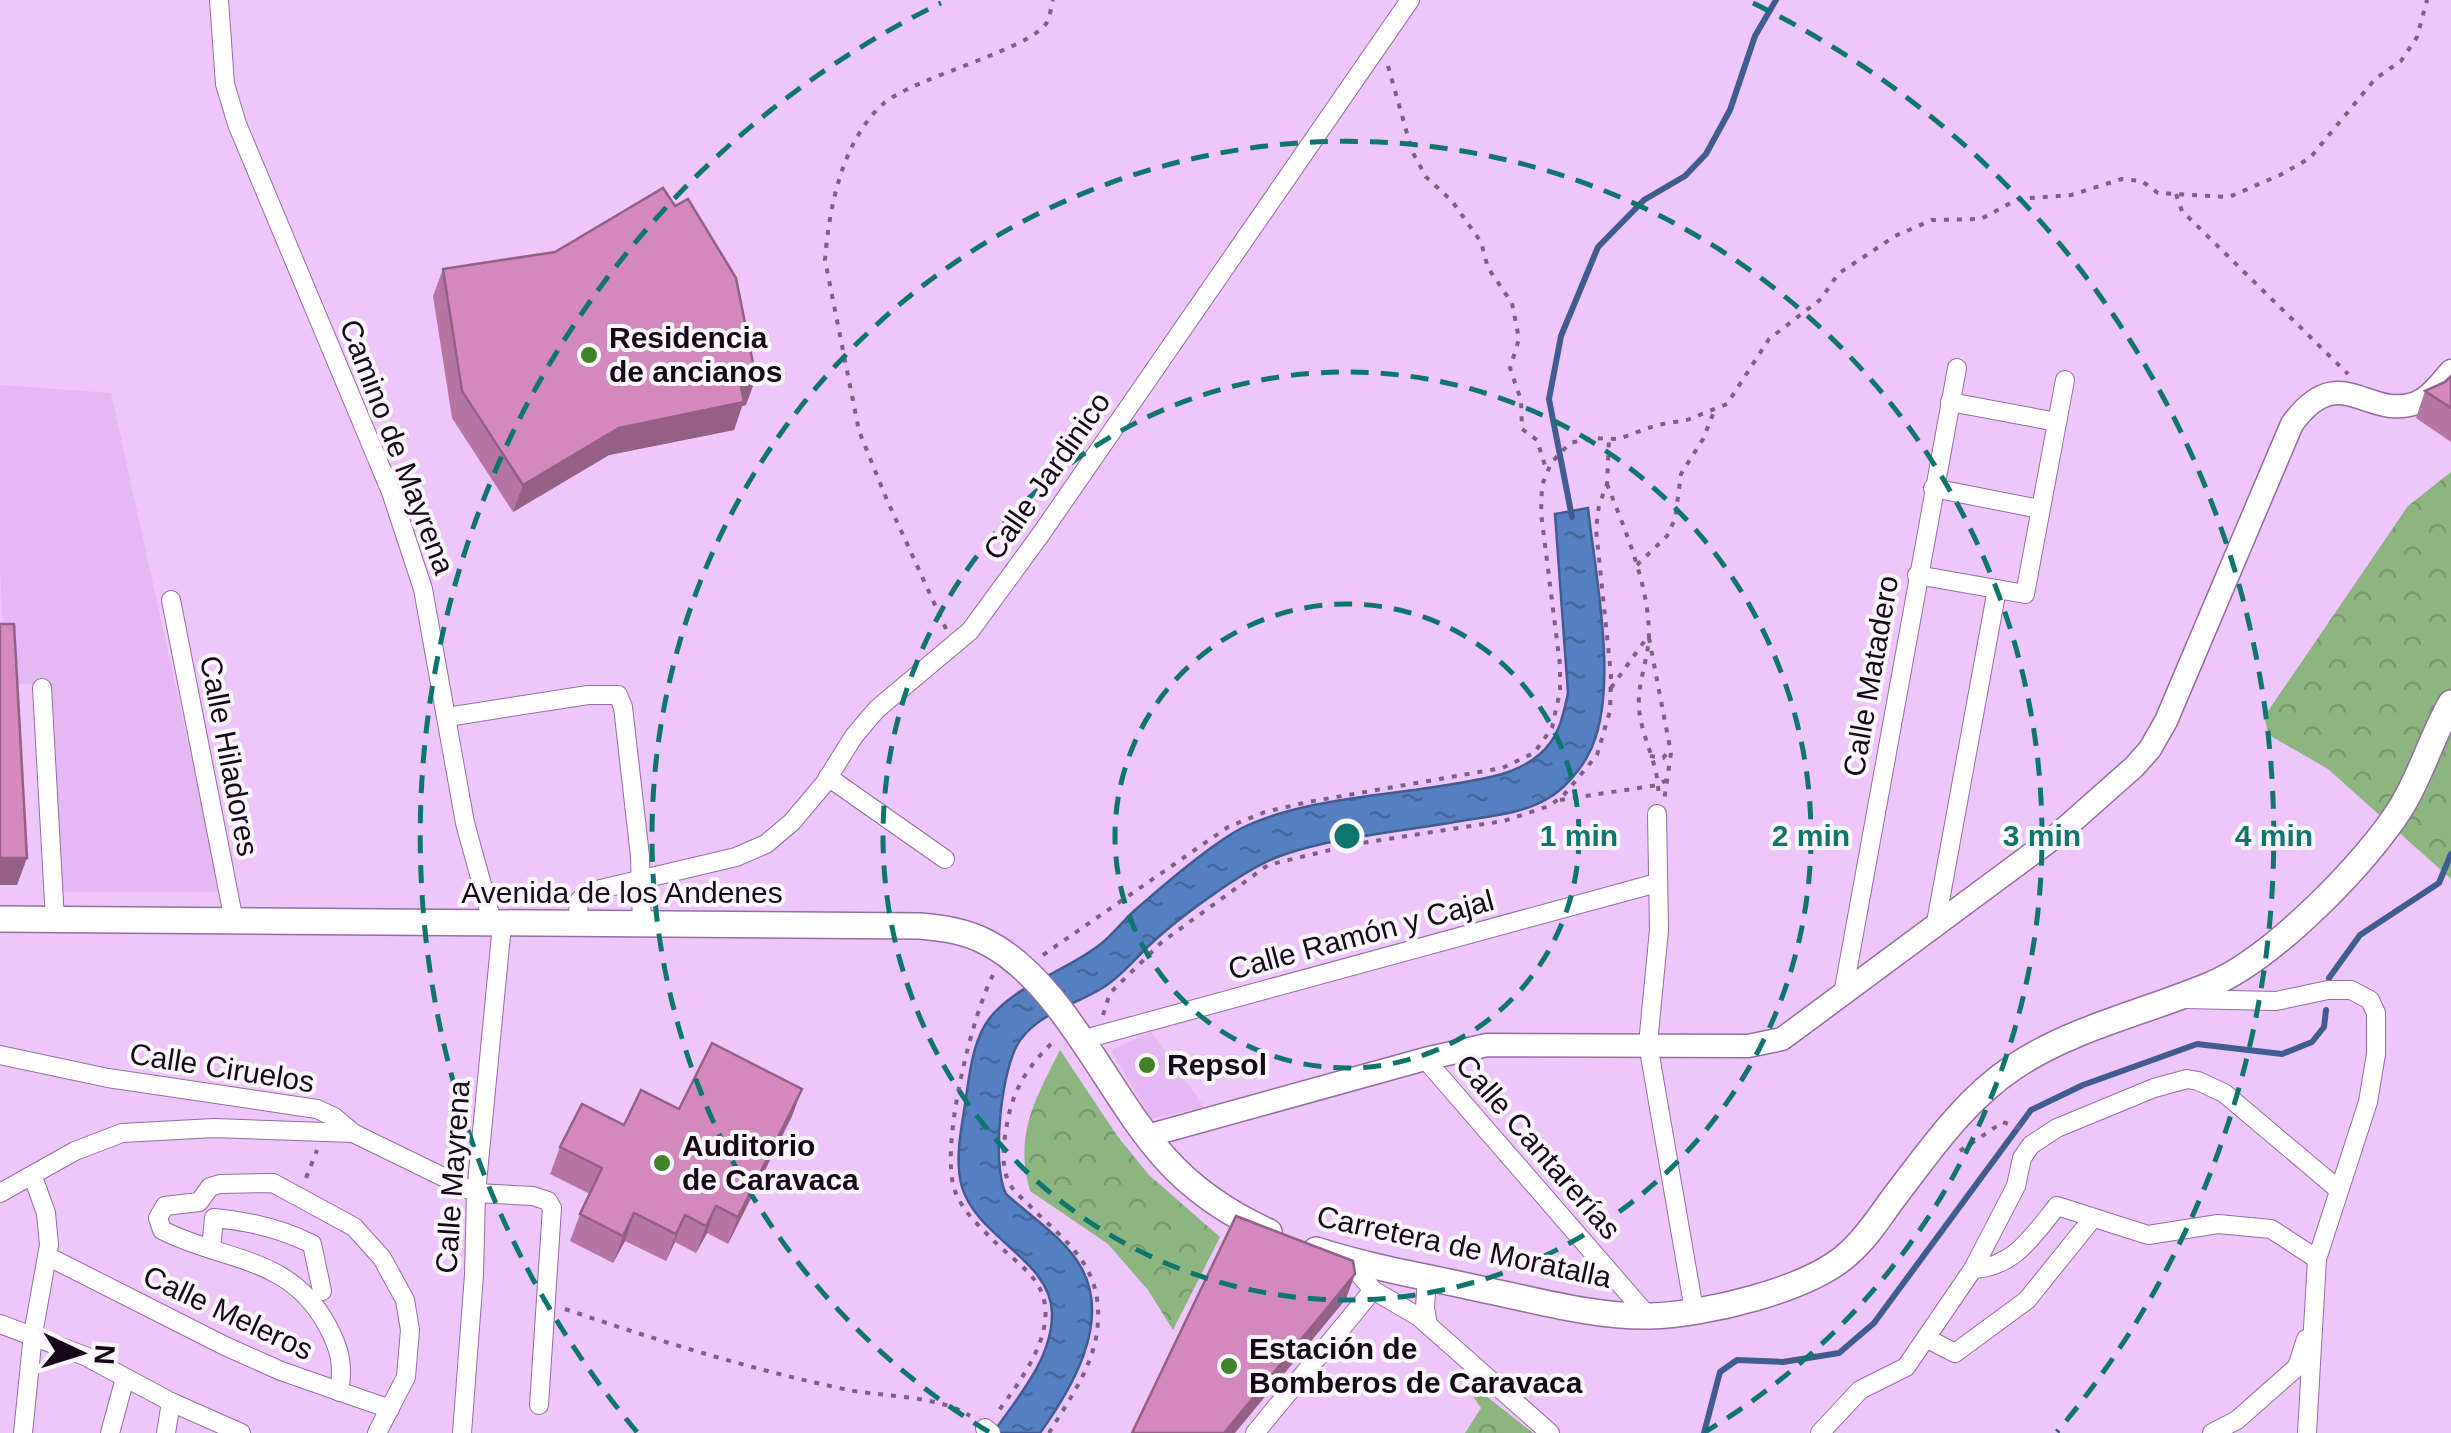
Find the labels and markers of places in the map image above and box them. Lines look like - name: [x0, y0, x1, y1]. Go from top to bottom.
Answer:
- place label: Residencia de ancianos: [609, 321, 782, 388]
- marker: Residencia de ancianos: [578, 344, 600, 366]
- centre of rings: [1329, 818, 1365, 854]
- place label: Repsol: [1167, 1048, 1267, 1081]
- marker: Repsol: [1136, 1054, 1158, 1076]
- place label: Auditorio de Caravaca: [682, 1129, 859, 1196]
- marker: Auditorio de Caravaca: [651, 1152, 673, 1174]
- place label: Estación de Bomberos de Caravaca: [1249, 1332, 1583, 1399]
- marker: Estación de Bomberos de Caravaca: [1218, 1355, 1240, 1377]

